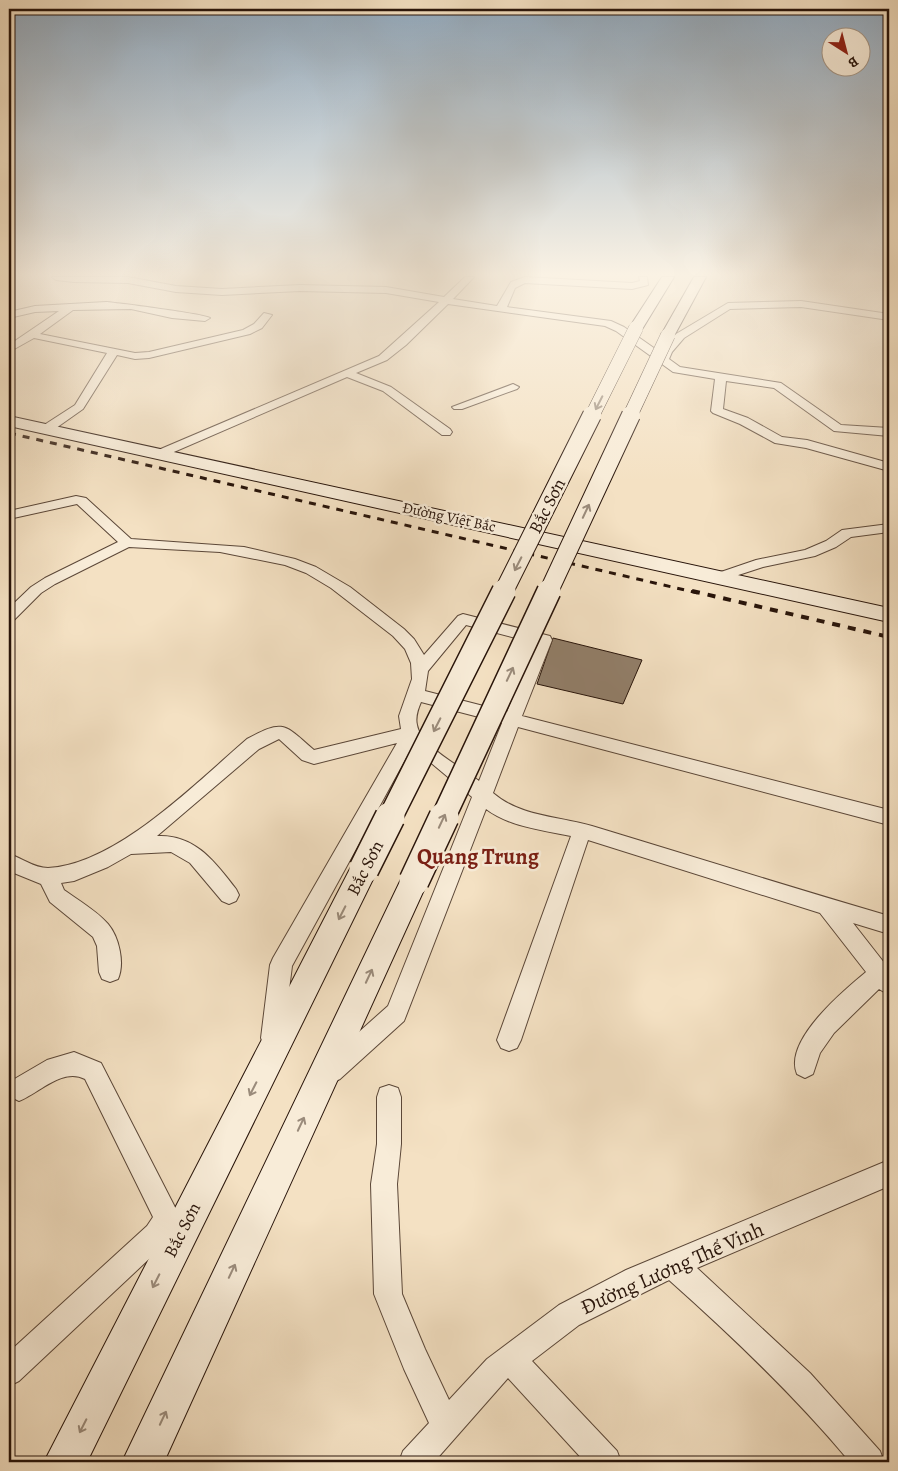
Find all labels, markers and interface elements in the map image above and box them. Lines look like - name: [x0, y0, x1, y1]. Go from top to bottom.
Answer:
- north arrow: [820, 28, 870, 78]
- text: B: [844, 52, 862, 73]
- one-way arrow: [593, 395, 603, 410]
- street label: Bắc Sơn: [523, 474, 571, 538]
- street label: Đường Việt Bắc: [400, 497, 498, 537]
- one-way arrow: [582, 504, 592, 519]
- one-way arrow: [513, 556, 523, 571]
- one-way arrow: [506, 667, 515, 682]
- one-way arrow: [432, 717, 442, 732]
- one-way arrow: [437, 814, 447, 829]
- street label: Bắc Sơn: [341, 836, 389, 900]
- district label: Quang Trung: [417, 842, 540, 872]
- one-way arrow: [337, 905, 347, 920]
- one-way arrow: [365, 969, 375, 984]
- one-way arrow: [248, 1081, 257, 1096]
- one-way arrow: [296, 1116, 306, 1131]
- street label: Bắc Sơn: [158, 1198, 206, 1262]
- street label: Đường Lương Thế Vinh: [576, 1215, 768, 1321]
- one-way arrow: [228, 1264, 237, 1279]
- one-way arrow: [151, 1273, 161, 1288]
- one-way arrow: [159, 1411, 169, 1426]
- one-way arrow: [78, 1418, 87, 1433]

